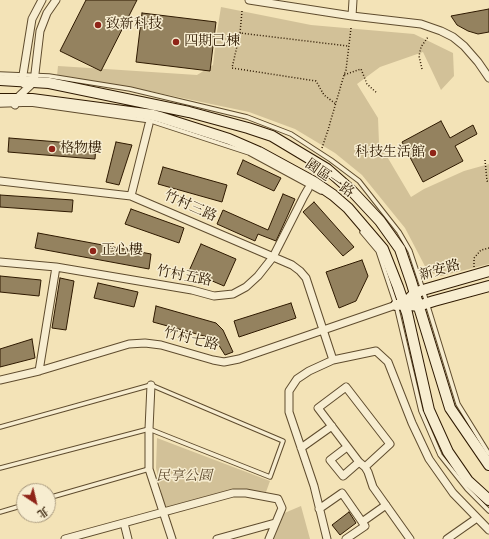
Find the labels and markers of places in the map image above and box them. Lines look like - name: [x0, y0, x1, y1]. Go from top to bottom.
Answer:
- place label: 致新科技: [106, 17, 162, 33]
- marker: 致新科技: [93, 20, 103, 30]
- place label: 四期己棟: [184, 34, 240, 50]
- marker: 四期己棟: [171, 37, 181, 47]
- place label: 格物樓: [60, 141, 102, 157]
- marker: 格物樓: [47, 144, 57, 154]
- place label: 科技生活館: [355, 145, 425, 161]
- marker: 科技生活館: [428, 148, 438, 158]
- place label: 正心樓: [101, 243, 143, 259]
- marker: 正心樓: [88, 246, 98, 256]

